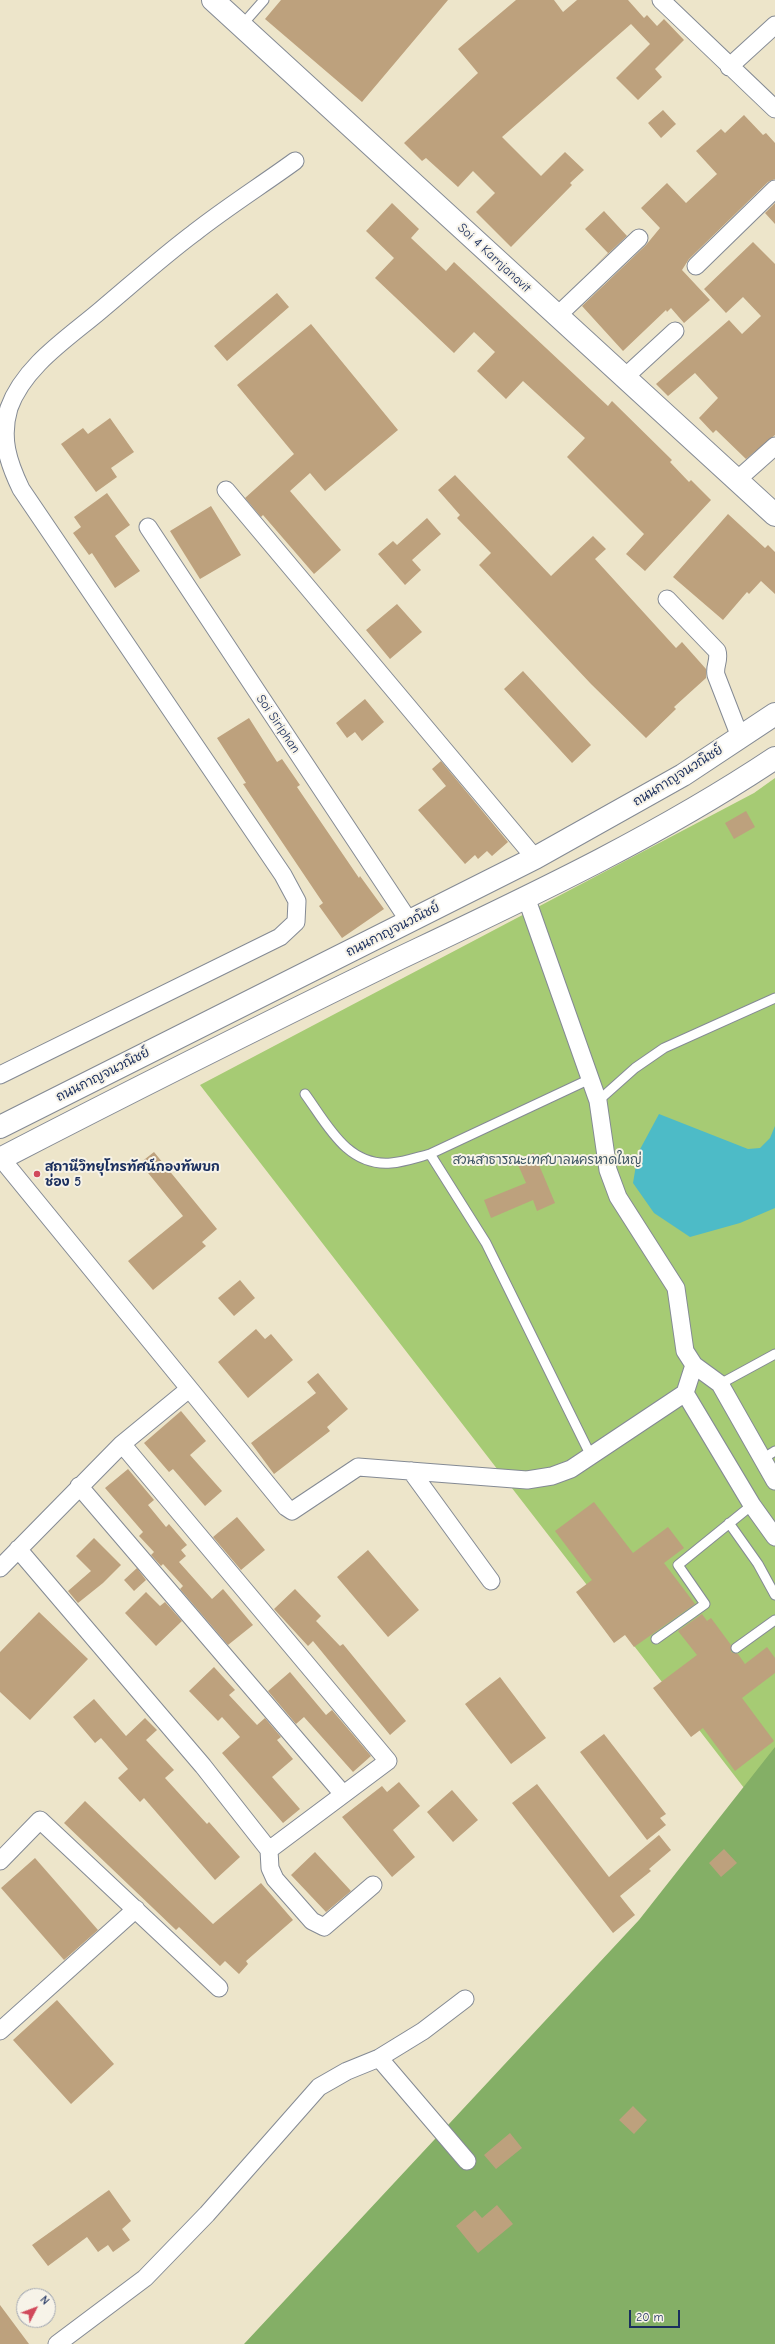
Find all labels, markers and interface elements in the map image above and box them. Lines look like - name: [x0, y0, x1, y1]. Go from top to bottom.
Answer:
- street label: Soi 4 Karnjanavit: [454, 220, 534, 296]
- street label: Soi Siriphan: [253, 692, 303, 756]
- street label: ถนนกาญจนวณิชย์: [630, 742, 726, 810]
- street label: ถนนกาญจนวณิชย์: [344, 900, 442, 960]
- street label: ถนนกาญจนวณิชย์: [54, 1045, 152, 1105]
- park label: สวนสาธารณะเทศบาลนครหาดใหญ่: [452, 1152, 642, 1168]
- place label: สถานีวิทยุโทรทัศน์กองทัพบก ช่อง 5: [45, 1159, 220, 1190]
- marker: สถานีวิทยุโทรทัศน์กองทัพบก ช่อง 5: [32, 1169, 42, 1179]
- north arrow: [16, 2288, 56, 2328]
- text: N: [37, 2293, 52, 2307]
- scale bar: [631, 2302, 682, 2328]
- text: 20 m: [636, 2310, 664, 2324]

